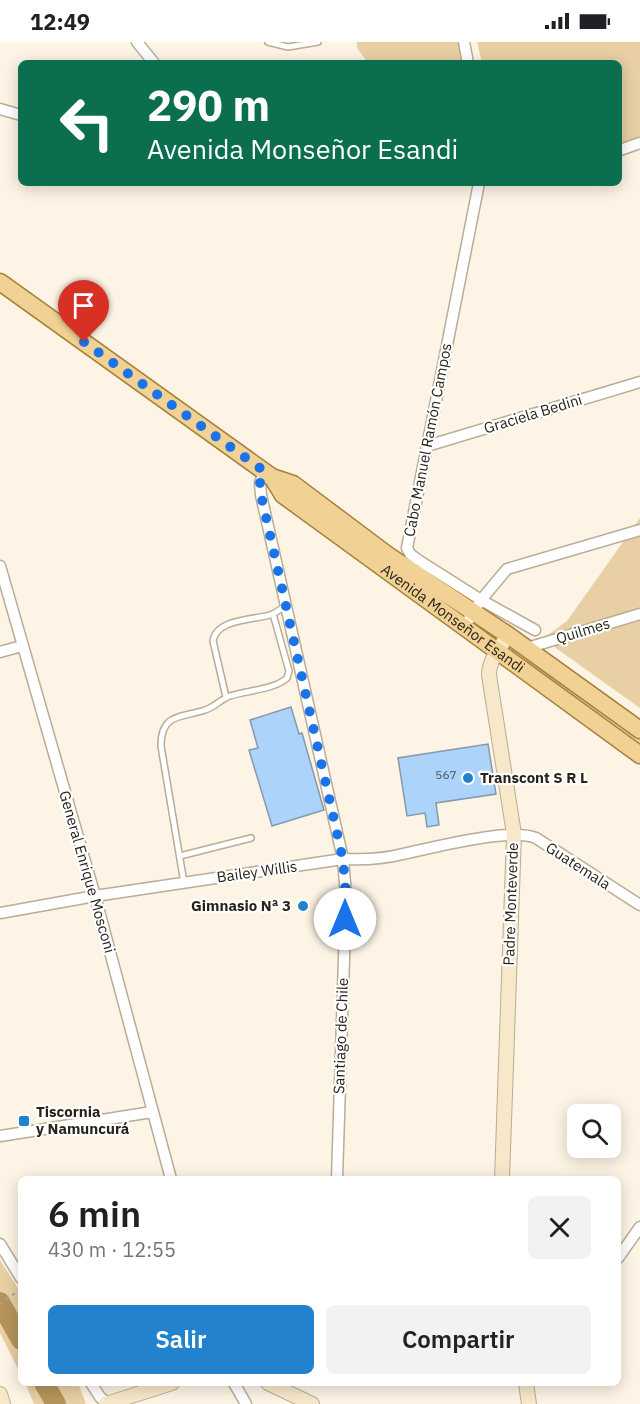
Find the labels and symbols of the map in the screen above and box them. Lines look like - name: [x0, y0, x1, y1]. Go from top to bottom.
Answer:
- pin: [58, 280, 109, 342]
- street label: Cabo Manuel Ramón Campos: [399, 341, 456, 538]
- street label: Graciela Bedini: [481, 390, 584, 437]
- street label: Avenida Monseñor Esandi: [377, 560, 529, 677]
- street label: Quilmes: [553, 613, 612, 648]
- house number: 567: [435, 767, 457, 782]
- place label: Transcont S R L: [480, 768, 588, 787]
- marker: Transcont S R L: [461, 771, 475, 785]
- street label: General Enrique Mosconi: [55, 788, 120, 955]
- street label: Guatemala: [542, 838, 614, 894]
- street label: Padre Monteverde: [499, 842, 522, 966]
- street label: Bailey Willis: [215, 856, 298, 887]
- position arrow: [313, 887, 377, 951]
- place label: Gimnasio Nª 3: [191, 896, 291, 915]
- marker: Gimnasio Nª 3: [296, 899, 310, 913]
- street label: Santiago de Chile: [329, 977, 352, 1094]
- place label: Tiscornia y Namuncurá: [36, 1102, 130, 1138]
- marker: Tiscornia y Namuncurá: [17, 1114, 31, 1128]

